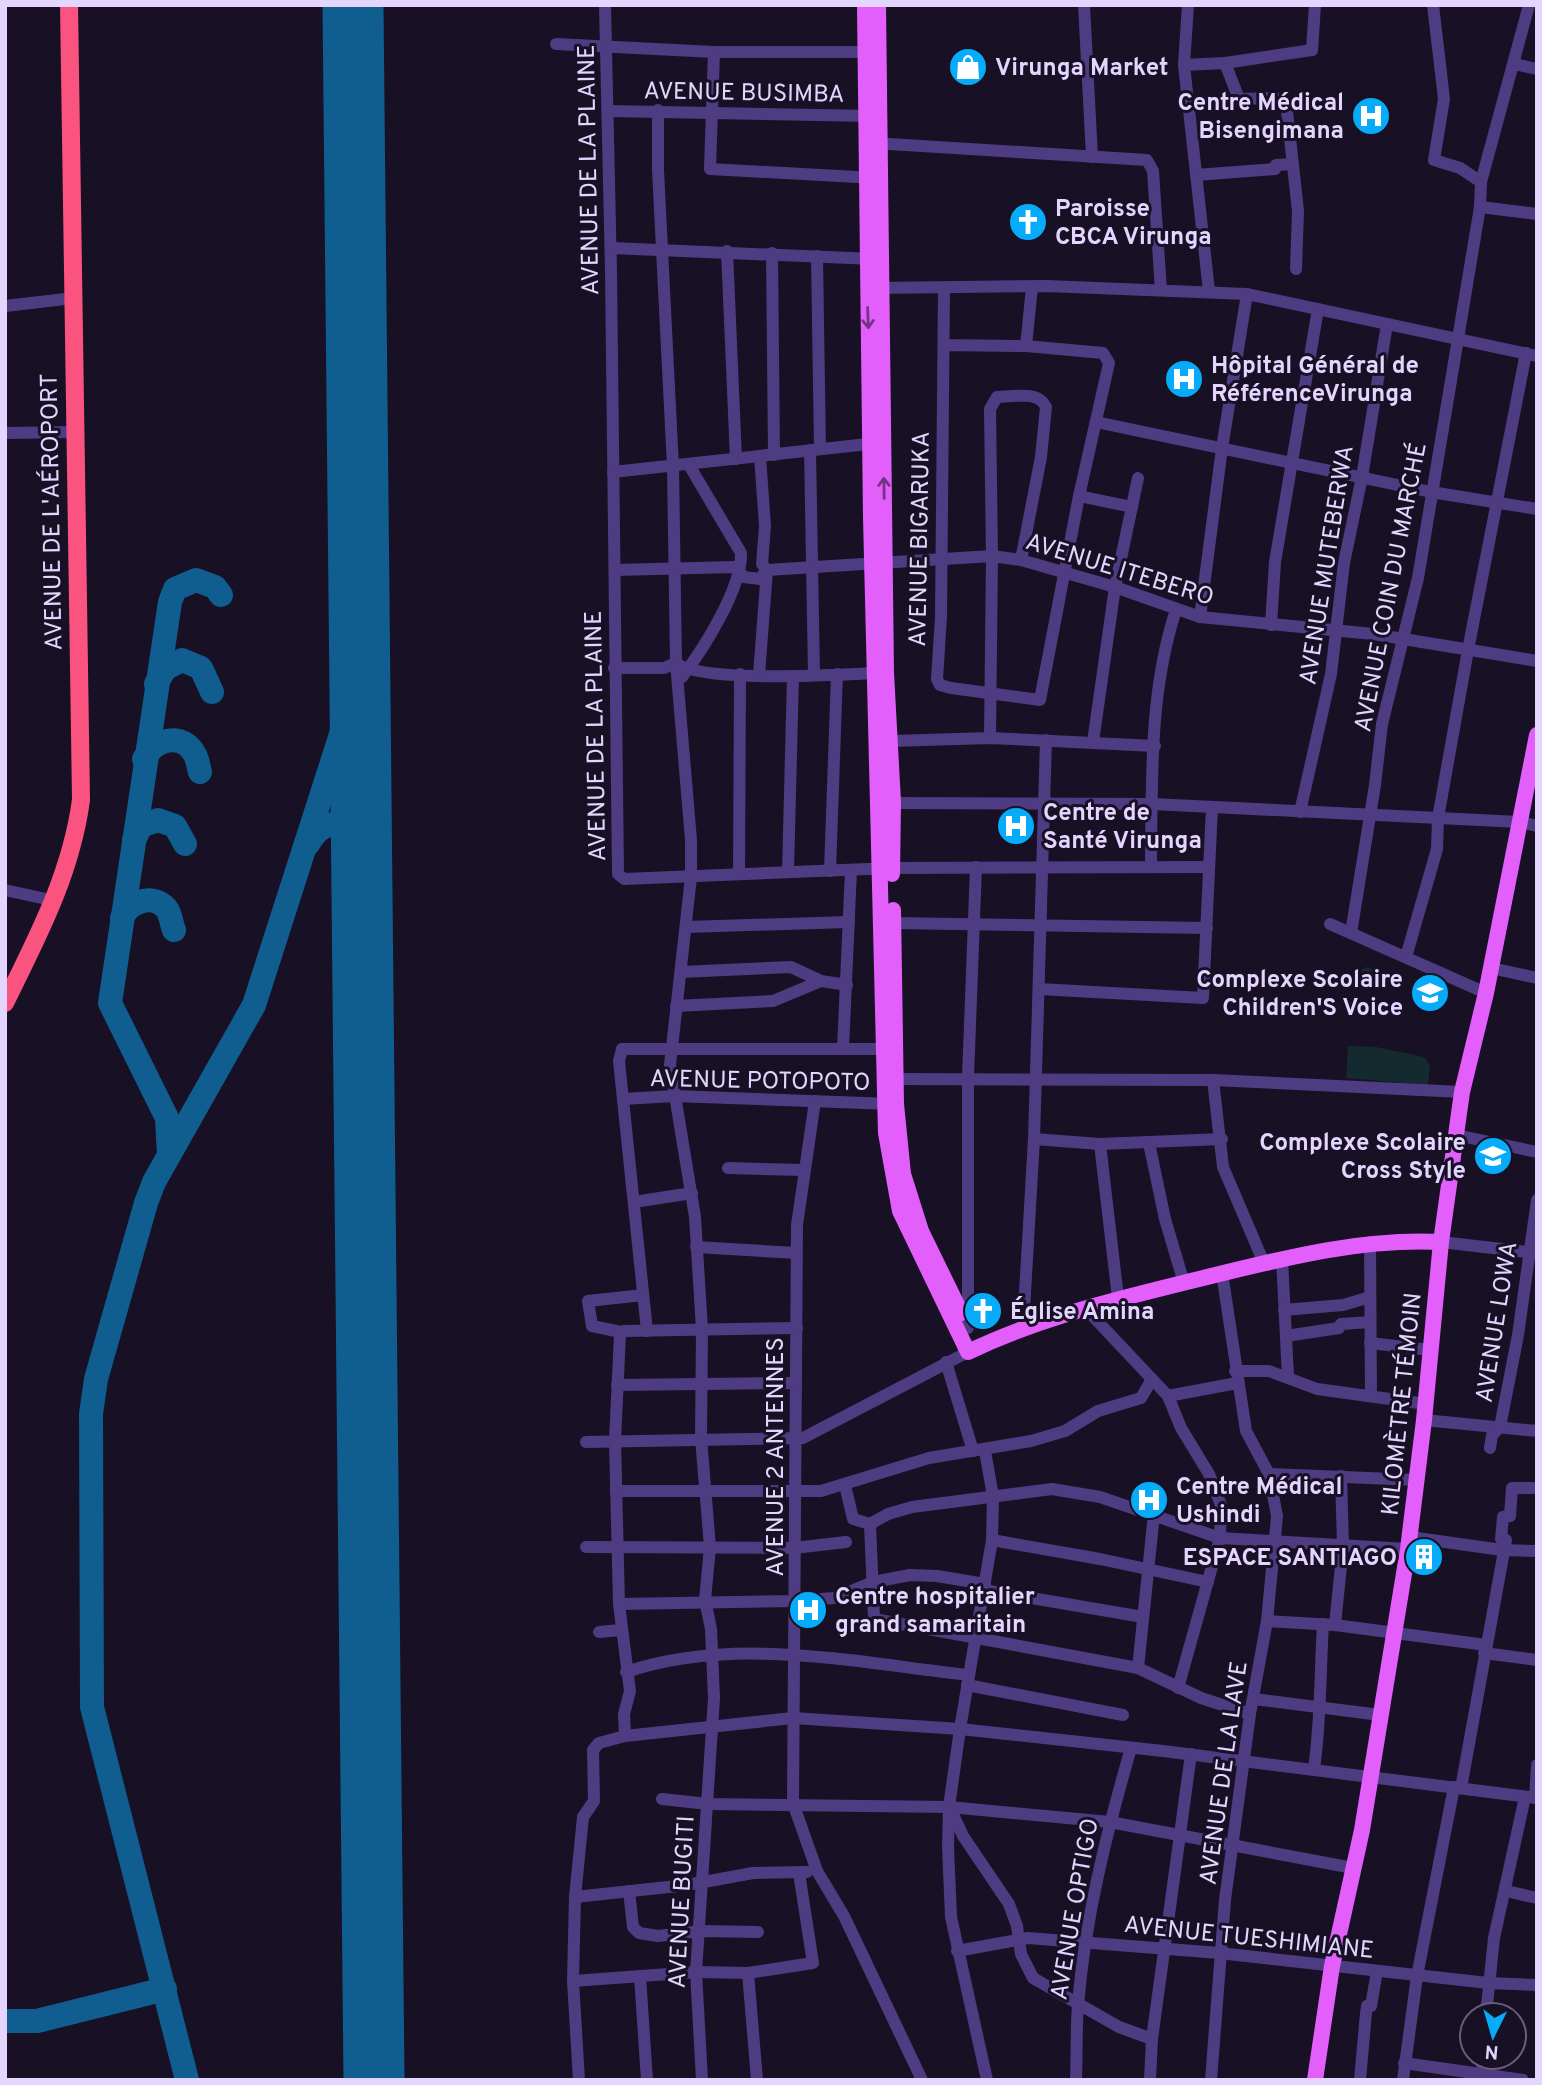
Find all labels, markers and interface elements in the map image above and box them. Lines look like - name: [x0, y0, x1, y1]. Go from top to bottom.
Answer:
- street label: AVENUE DE LA PLAINE: [573, 44, 607, 296]
- shop icon: Virunga Market: [947, 46, 989, 88]
- place label: Virunga Market: [995, 54, 1168, 84]
- street label: AVENUE BUSIMBA: [643, 77, 845, 111]
- place label: Centre Médical Bisengimana: [1178, 89, 1344, 147]
- hospital icon: Centre Médical Bisengimana: [1350, 95, 1392, 137]
- place label: Paroisse CBCA Virunga: [1055, 195, 1212, 253]
- church icon: Paroisse CBCA Virunga: [1007, 201, 1049, 243]
- one-way arrow: [861, 307, 874, 330]
- place label: Hôpital Général de RéférenceVirunga: [1211, 352, 1419, 410]
- hospital icon: Hôpital Général de RéférenceVirunga: [1163, 358, 1205, 400]
- street label: AVENUE DE L'AÉROPORT: [34, 373, 70, 651]
- street label: AVENUE BIGARUKA: [904, 431, 938, 647]
- street label: AVENUE COIN DU MARCHÉ: [1347, 440, 1435, 735]
- street label: AVENUE MUTEBERWA: [1294, 443, 1362, 687]
- one-way arrow: [877, 477, 891, 500]
- street label: AVENUE ITEBERO: [1022, 528, 1217, 614]
- street label: AVENUE DE LA PLAINE: [580, 610, 614, 862]
- place label: Centre de Santé Virunga: [1043, 799, 1202, 857]
- hospital icon: Centre de Santé Virunga: [995, 805, 1037, 847]
- place label: Complexe Scolaire Children'S Voice: [1196, 966, 1403, 1024]
- school or university icon: Complexe Scolaire Children'S Voice: [1409, 972, 1451, 1014]
- street label: AVENUE POTOPOTO: [649, 1065, 871, 1099]
- place label: Complexe Scolaire Cross Style: [1259, 1129, 1466, 1187]
- school or university icon: Complexe Scolaire Cross Style: [1472, 1135, 1514, 1177]
- street label: AVENUE LOWA: [1470, 1240, 1526, 1405]
- church icon: Église Amina: [962, 1290, 1004, 1332]
- street label: KILOMÈTRE TÉMOIN: [1374, 1291, 1430, 1517]
- place label: Église Amina: [1010, 1296, 1154, 1328]
- street label: AVENUE 2 ANTENNES: [762, 1337, 792, 1577]
- place label: Centre Médical Ushindi: [1176, 1473, 1342, 1531]
- hospital icon: Centre Médical Ushindi: [1128, 1479, 1170, 1521]
- building icon: ESPACE SANTIAGO: [1403, 1536, 1445, 1578]
- place label: ESPACE SANTIAGO: [1183, 1544, 1397, 1574]
- place label: Centre hospitalier grand samaritain: [835, 1583, 1035, 1641]
- hospital icon: Centre hospitalier grand samaritain: [787, 1589, 829, 1631]
- street label: AVENUE DE LA LAVE: [1194, 1659, 1256, 1887]
- street label: AVENUE BUGITI: [663, 1815, 703, 1989]
- street label: AVENUE OPTIGO: [1045, 1816, 1107, 2003]
- street label: AVENUE TUESHIMIANE: [1122, 1911, 1375, 1967]
- north arrow: [1458, 2001, 1528, 2071]
- text: N: [1484, 2038, 1500, 2063]

